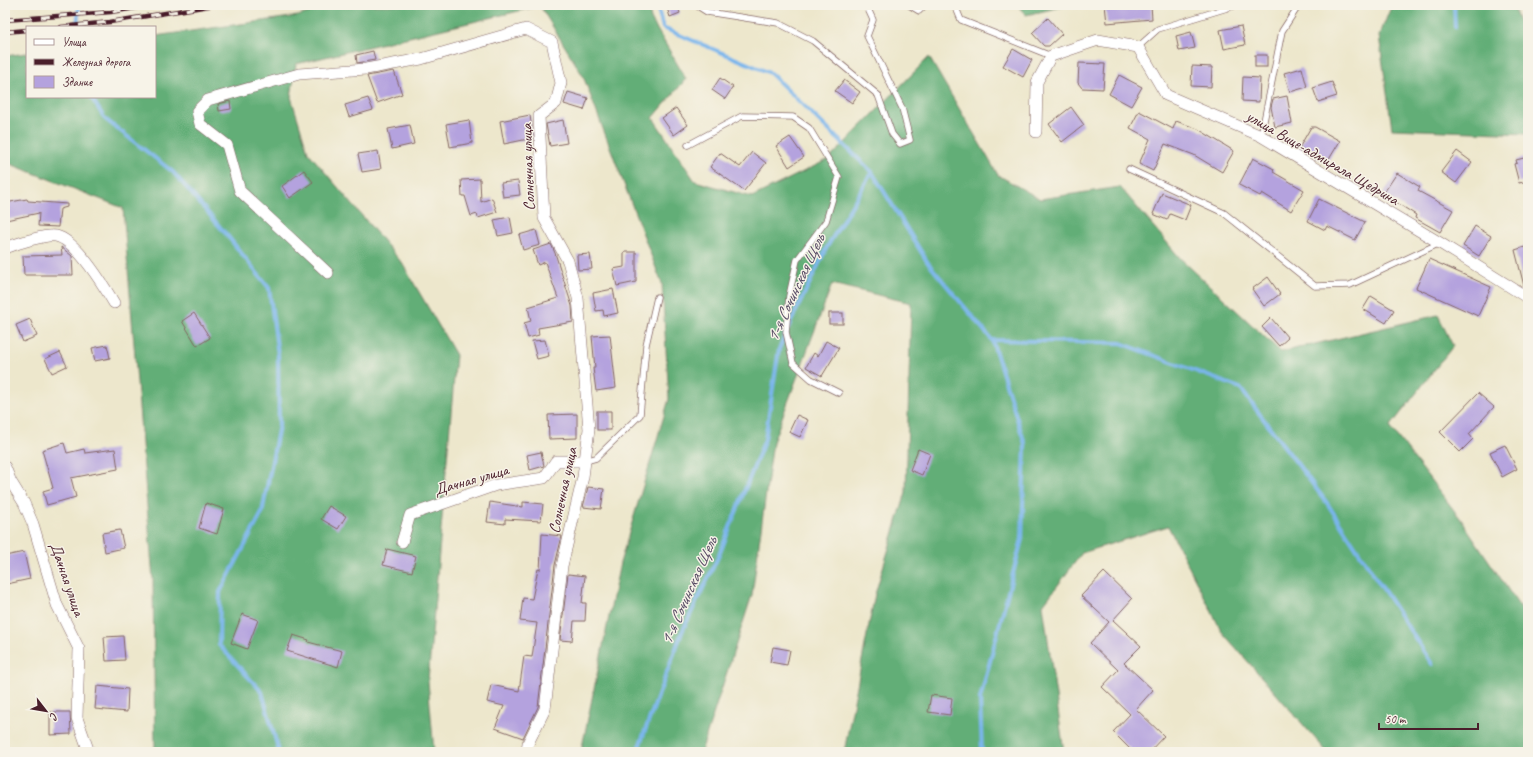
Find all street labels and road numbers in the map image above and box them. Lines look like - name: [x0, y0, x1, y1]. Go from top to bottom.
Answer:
- street label: улица Вице-адмирала Щедрина: [1242, 105, 1403, 210]
- street label: Солнечная улица: [516, 122, 540, 211]
- street label: Солнечная улица: [544, 444, 582, 535]
- street label: Дачная улица: [432, 459, 512, 500]
- street label: Дачная улица: [45, 540, 89, 620]

